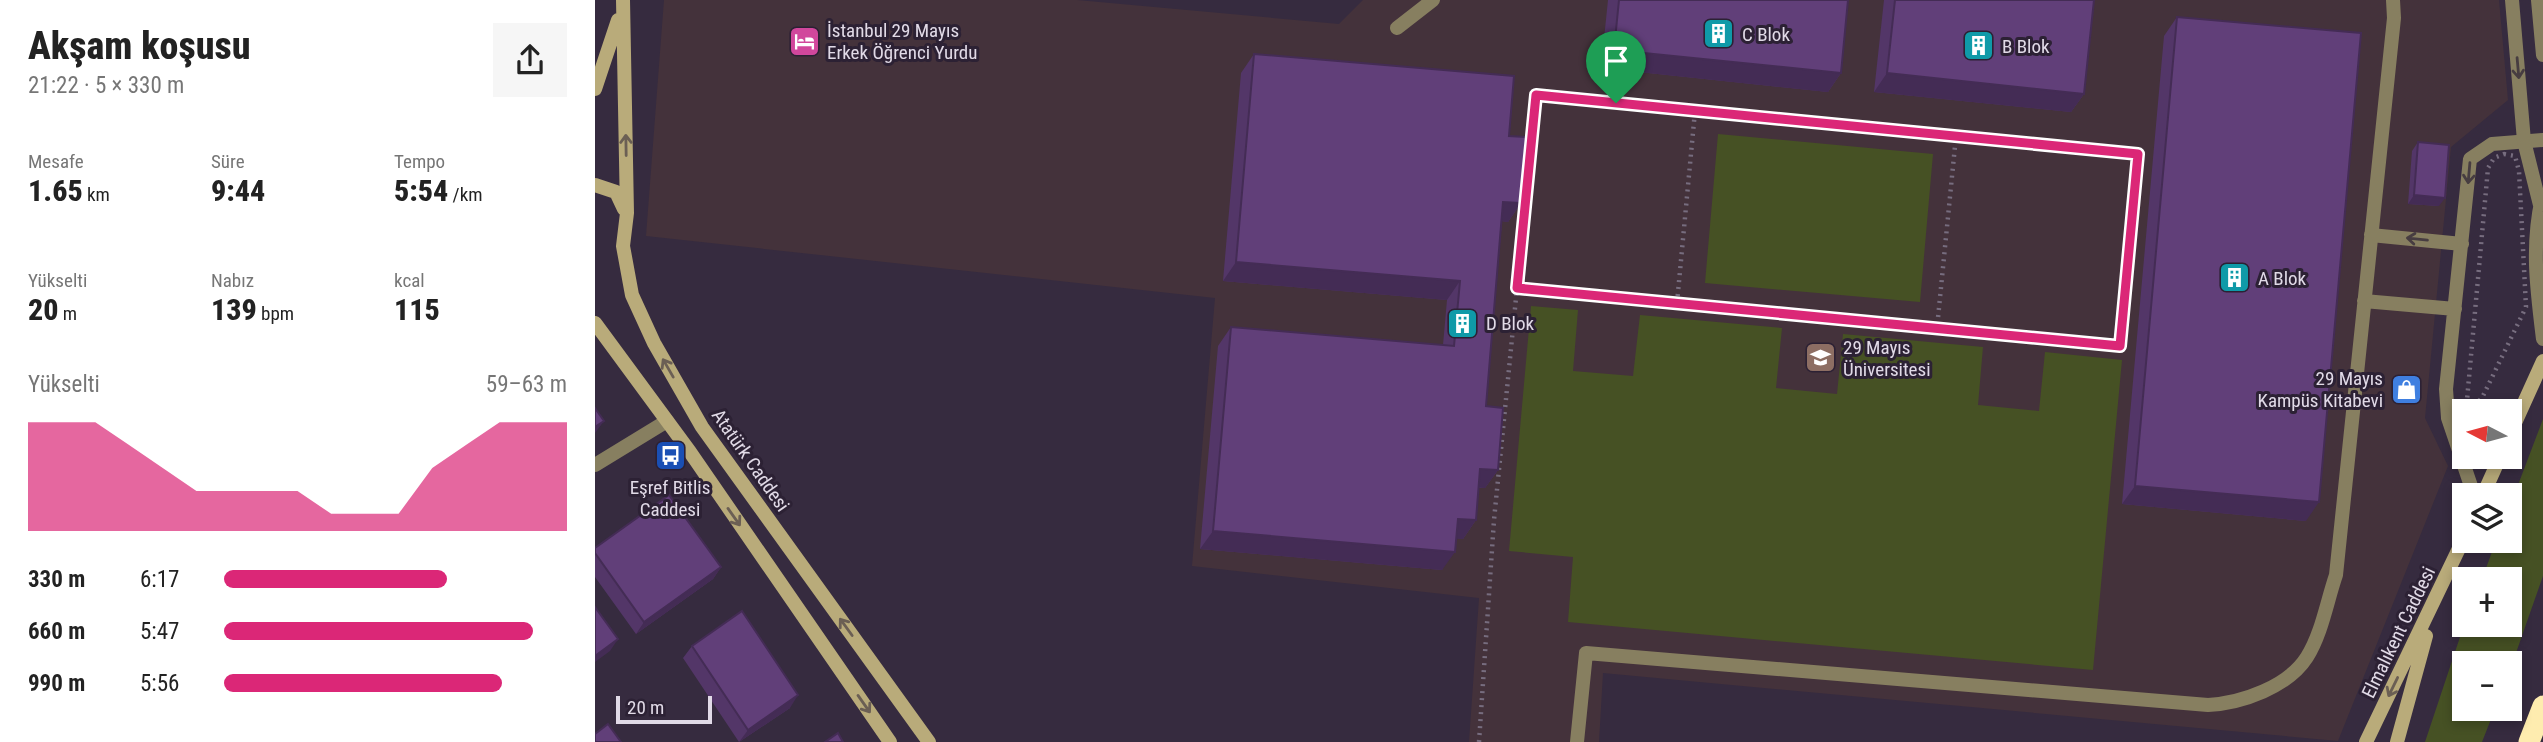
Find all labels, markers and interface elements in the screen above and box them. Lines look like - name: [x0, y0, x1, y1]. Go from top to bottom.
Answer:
- building icon: C Blok: [1702, 17, 1736, 51]
- place label: İstanbul 29 Mayıs Erkek Öğrenci Yurdu: [827, 19, 977, 64]
- button: share: [493, 23, 567, 97]
- place label: C Blok: [1742, 23, 1790, 46]
- text: Akşam koşusu: [28, 24, 250, 68]
- hotel icon: İstanbul 29 Mayıs Erkek Öğrenci Yurdu: [787, 24, 821, 58]
- building icon: B Blok: [1962, 29, 1996, 63]
- pin: [1586, 31, 1646, 103]
- place label: B Blok: [2002, 35, 2050, 58]
- icon: arrive: [1597, 42, 1635, 80]
- one-way arrow: [2512, 56, 2525, 79]
- text: 21:22 · 5 × 330 m: [28, 72, 184, 99]
- one-way arrow: [619, 134, 632, 157]
- text: Mesafe: [28, 150, 84, 173]
- text: Süre: [211, 150, 245, 173]
- text: Tempo: [394, 150, 445, 173]
- one-way arrow: [2462, 161, 2475, 184]
- text: 1.65: [28, 173, 83, 208]
- text: 9:44: [211, 173, 265, 208]
- text: 5:54: [394, 173, 448, 208]
- text: km: [83, 183, 110, 206]
- text: /km: [448, 183, 483, 206]
- one-way arrow: [2406, 232, 2428, 245]
- building icon: A Blok: [2218, 261, 2252, 295]
- place label: A Blok: [2258, 267, 2307, 290]
- text: Yükselti: [28, 269, 87, 292]
- text: Nabız: [211, 269, 254, 292]
- text: kcal: [394, 269, 425, 292]
- text: 20: [28, 292, 59, 327]
- text: 139: [211, 292, 257, 327]
- text: 115: [394, 292, 440, 327]
- text: m: [59, 302, 77, 325]
- text: bpm: [257, 302, 294, 325]
- building icon: D Blok: [1446, 306, 1480, 340]
- place label: D Blok: [1486, 312, 1534, 335]
- place label: 29 Mayıs Üniversitesi: [1843, 336, 1931, 381]
- school or university icon: 29 Mayıs Üniversitesi: [1803, 341, 1837, 375]
- one-way arrow: [661, 359, 675, 379]
- place label: 29 Mayıs Kampüs Kitabevi: [2258, 367, 2383, 412]
- text: Yükselti: [28, 371, 100, 398]
- text: 59–63 m: [486, 371, 567, 398]
- shop icon: 29 Mayıs Kampüs Kitabevi: [2389, 372, 2423, 406]
- north arrow: [2452, 399, 2522, 469]
- map controls: [2452, 399, 2522, 721]
- street label: Atatürk Caddesi: [707, 405, 794, 516]
- bus stop icon: Eşref Bitlis Caddesi: [653, 439, 687, 473]
- place label: Eşref Bitlis Caddesi: [630, 476, 710, 521]
- button: layers: [2452, 483, 2522, 553]
- one-way arrow: [727, 507, 742, 526]
- street label: Elmalıkent Caddesi: [2357, 563, 2440, 702]
- text: 330 m: [28, 566, 85, 593]
- text: 6:17: [140, 566, 179, 593]
- button: +: [2452, 567, 2522, 637]
- text: 660 m: [28, 618, 85, 645]
- text: 5:47: [140, 618, 179, 645]
- one-way arrow: [839, 618, 853, 637]
- button: −: [2452, 651, 2522, 721]
- text: 990 m: [28, 670, 85, 697]
- text: 5:56: [140, 670, 179, 697]
- one-way arrow: [2386, 676, 2400, 697]
- scale bar: [616, 693, 712, 725]
- one-way arrow: [857, 694, 871, 713]
- text: 20 m: [627, 696, 664, 719]

